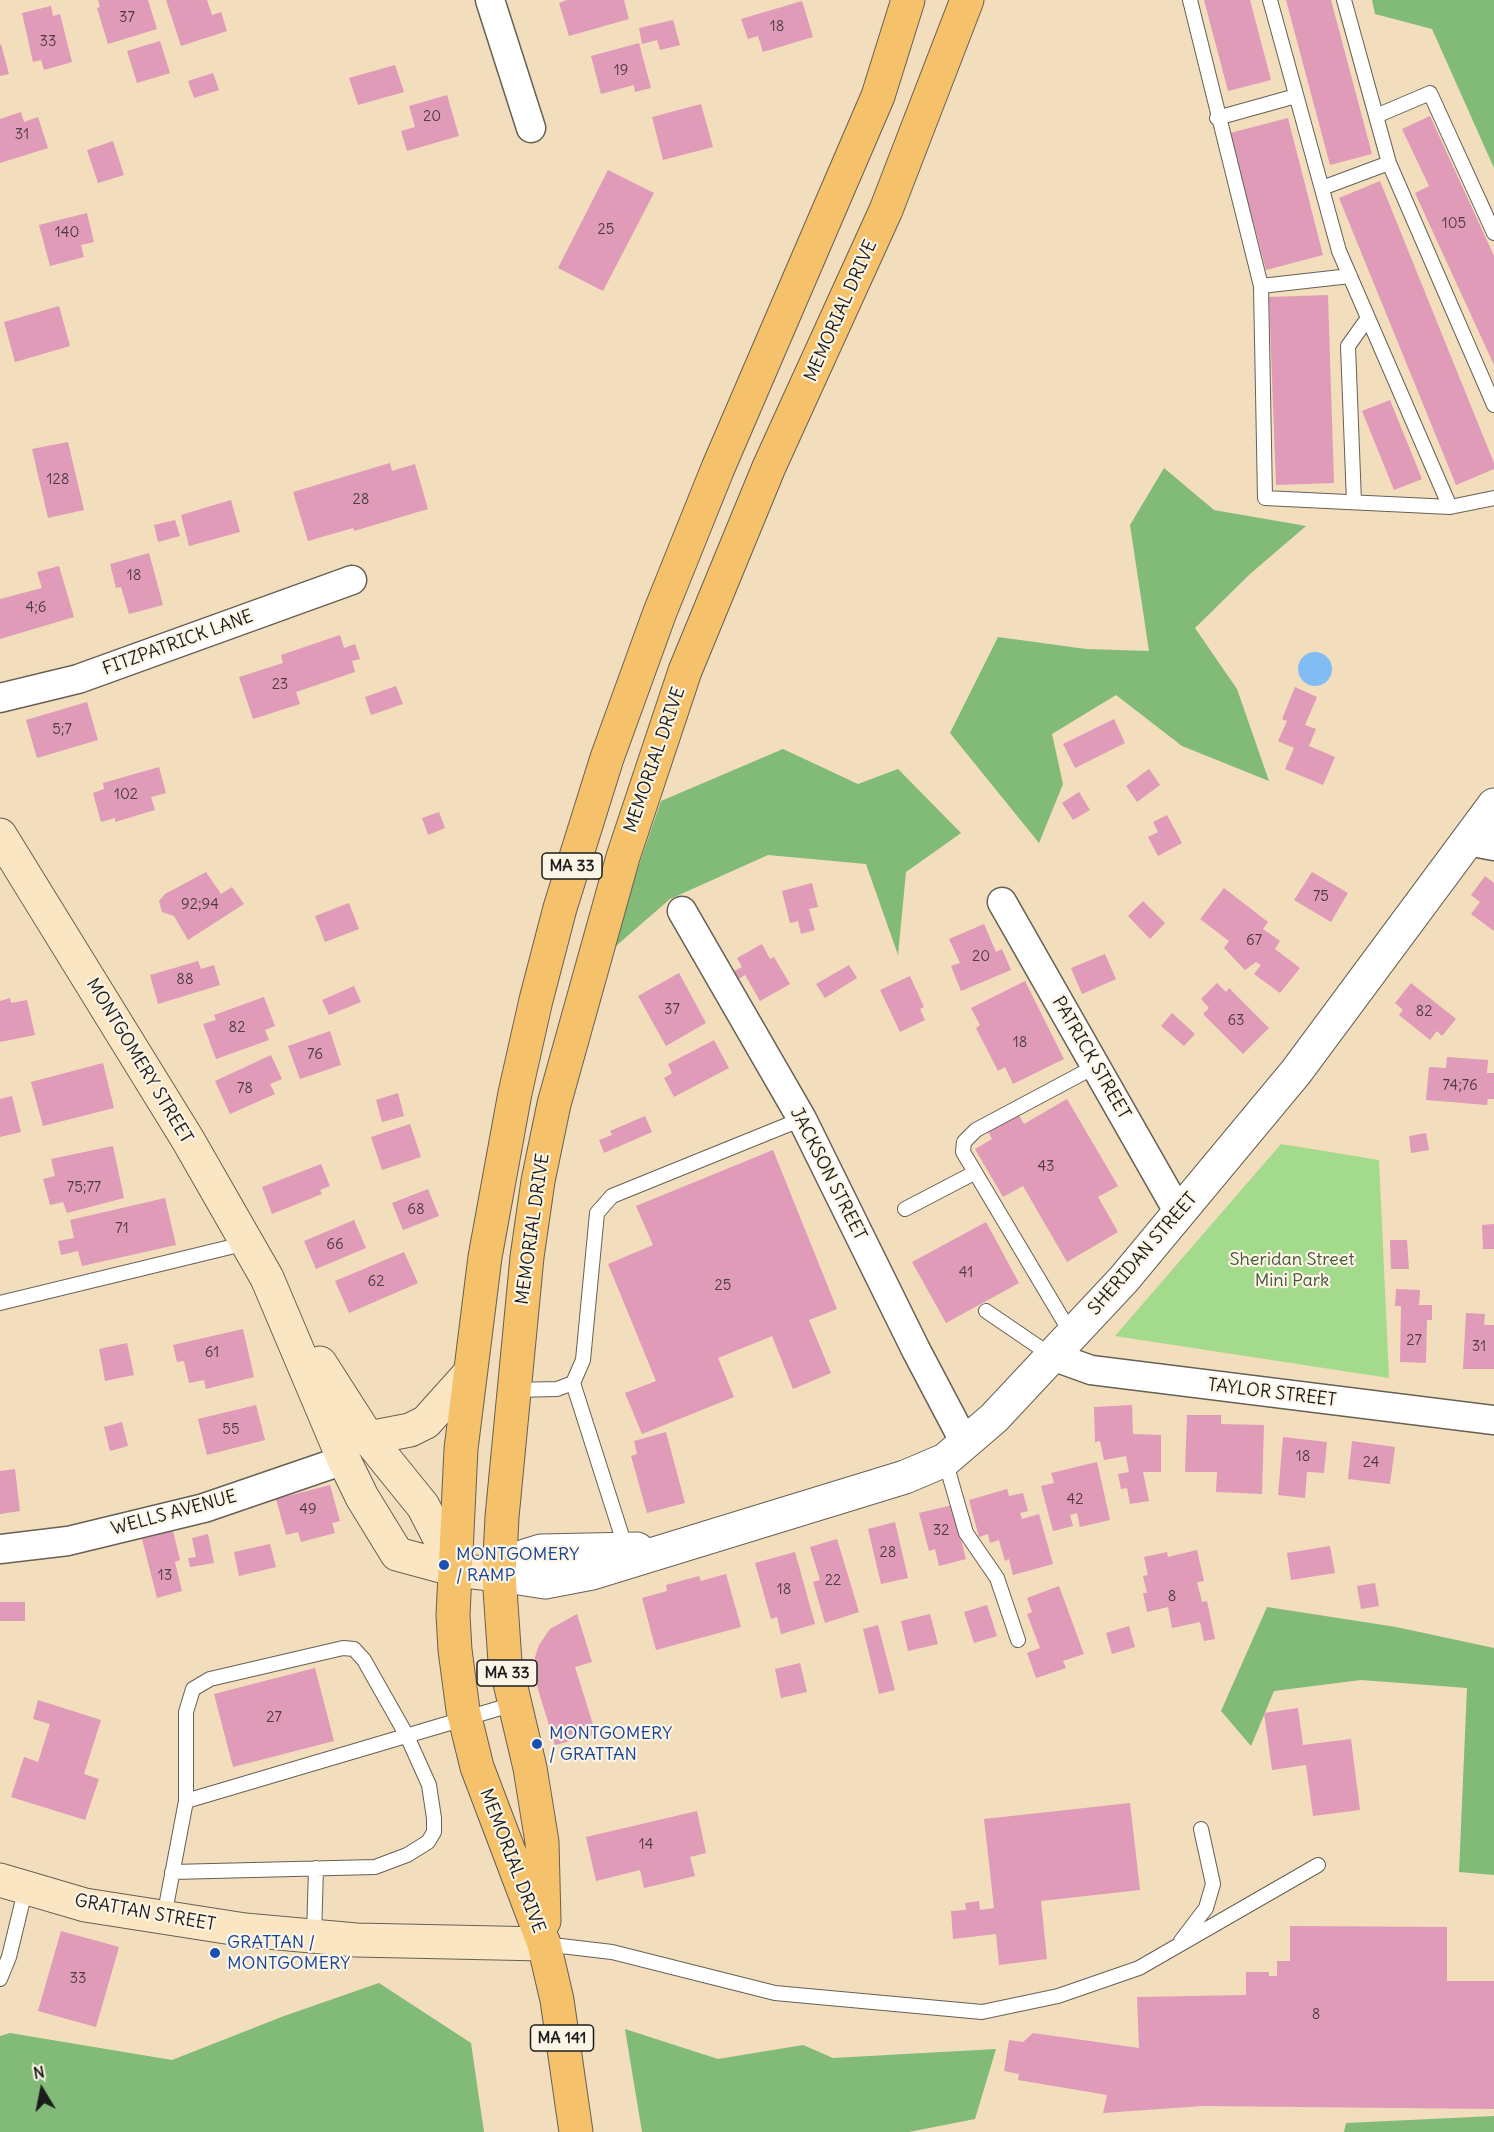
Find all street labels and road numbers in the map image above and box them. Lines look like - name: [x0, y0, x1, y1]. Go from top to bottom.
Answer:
- street label: MEMORIAL DRIVE: [800, 237, 882, 385]
- street label: FITZPATRICK LANE: [100, 606, 256, 680]
- street label: MEMORIAL DRIVE: [620, 684, 690, 836]
- road number: MA 33: [542, 853, 602, 879]
- street label: MONTGOMERY STREET: [81, 974, 197, 1148]
- street label: PATRICK STREET: [1047, 993, 1135, 1123]
- street label: JACKSON STREET: [785, 1104, 871, 1244]
- street label: MEMORIAL DRIVE: [512, 1152, 554, 1306]
- street label: SHERIDAN STREET: [1084, 1188, 1202, 1320]
- street label: TAYLOR STREET: [1206, 1374, 1338, 1412]
- street label: WELLS AVENUE: [109, 1486, 239, 1540]
- road number: MA 33: [477, 1660, 537, 1686]
- street label: MEMORIAL DRIVE: [475, 1786, 549, 1936]
- street label: GRATTAN STREET: [73, 1890, 217, 1936]
- road number: MA 141: [530, 2025, 594, 2051]

